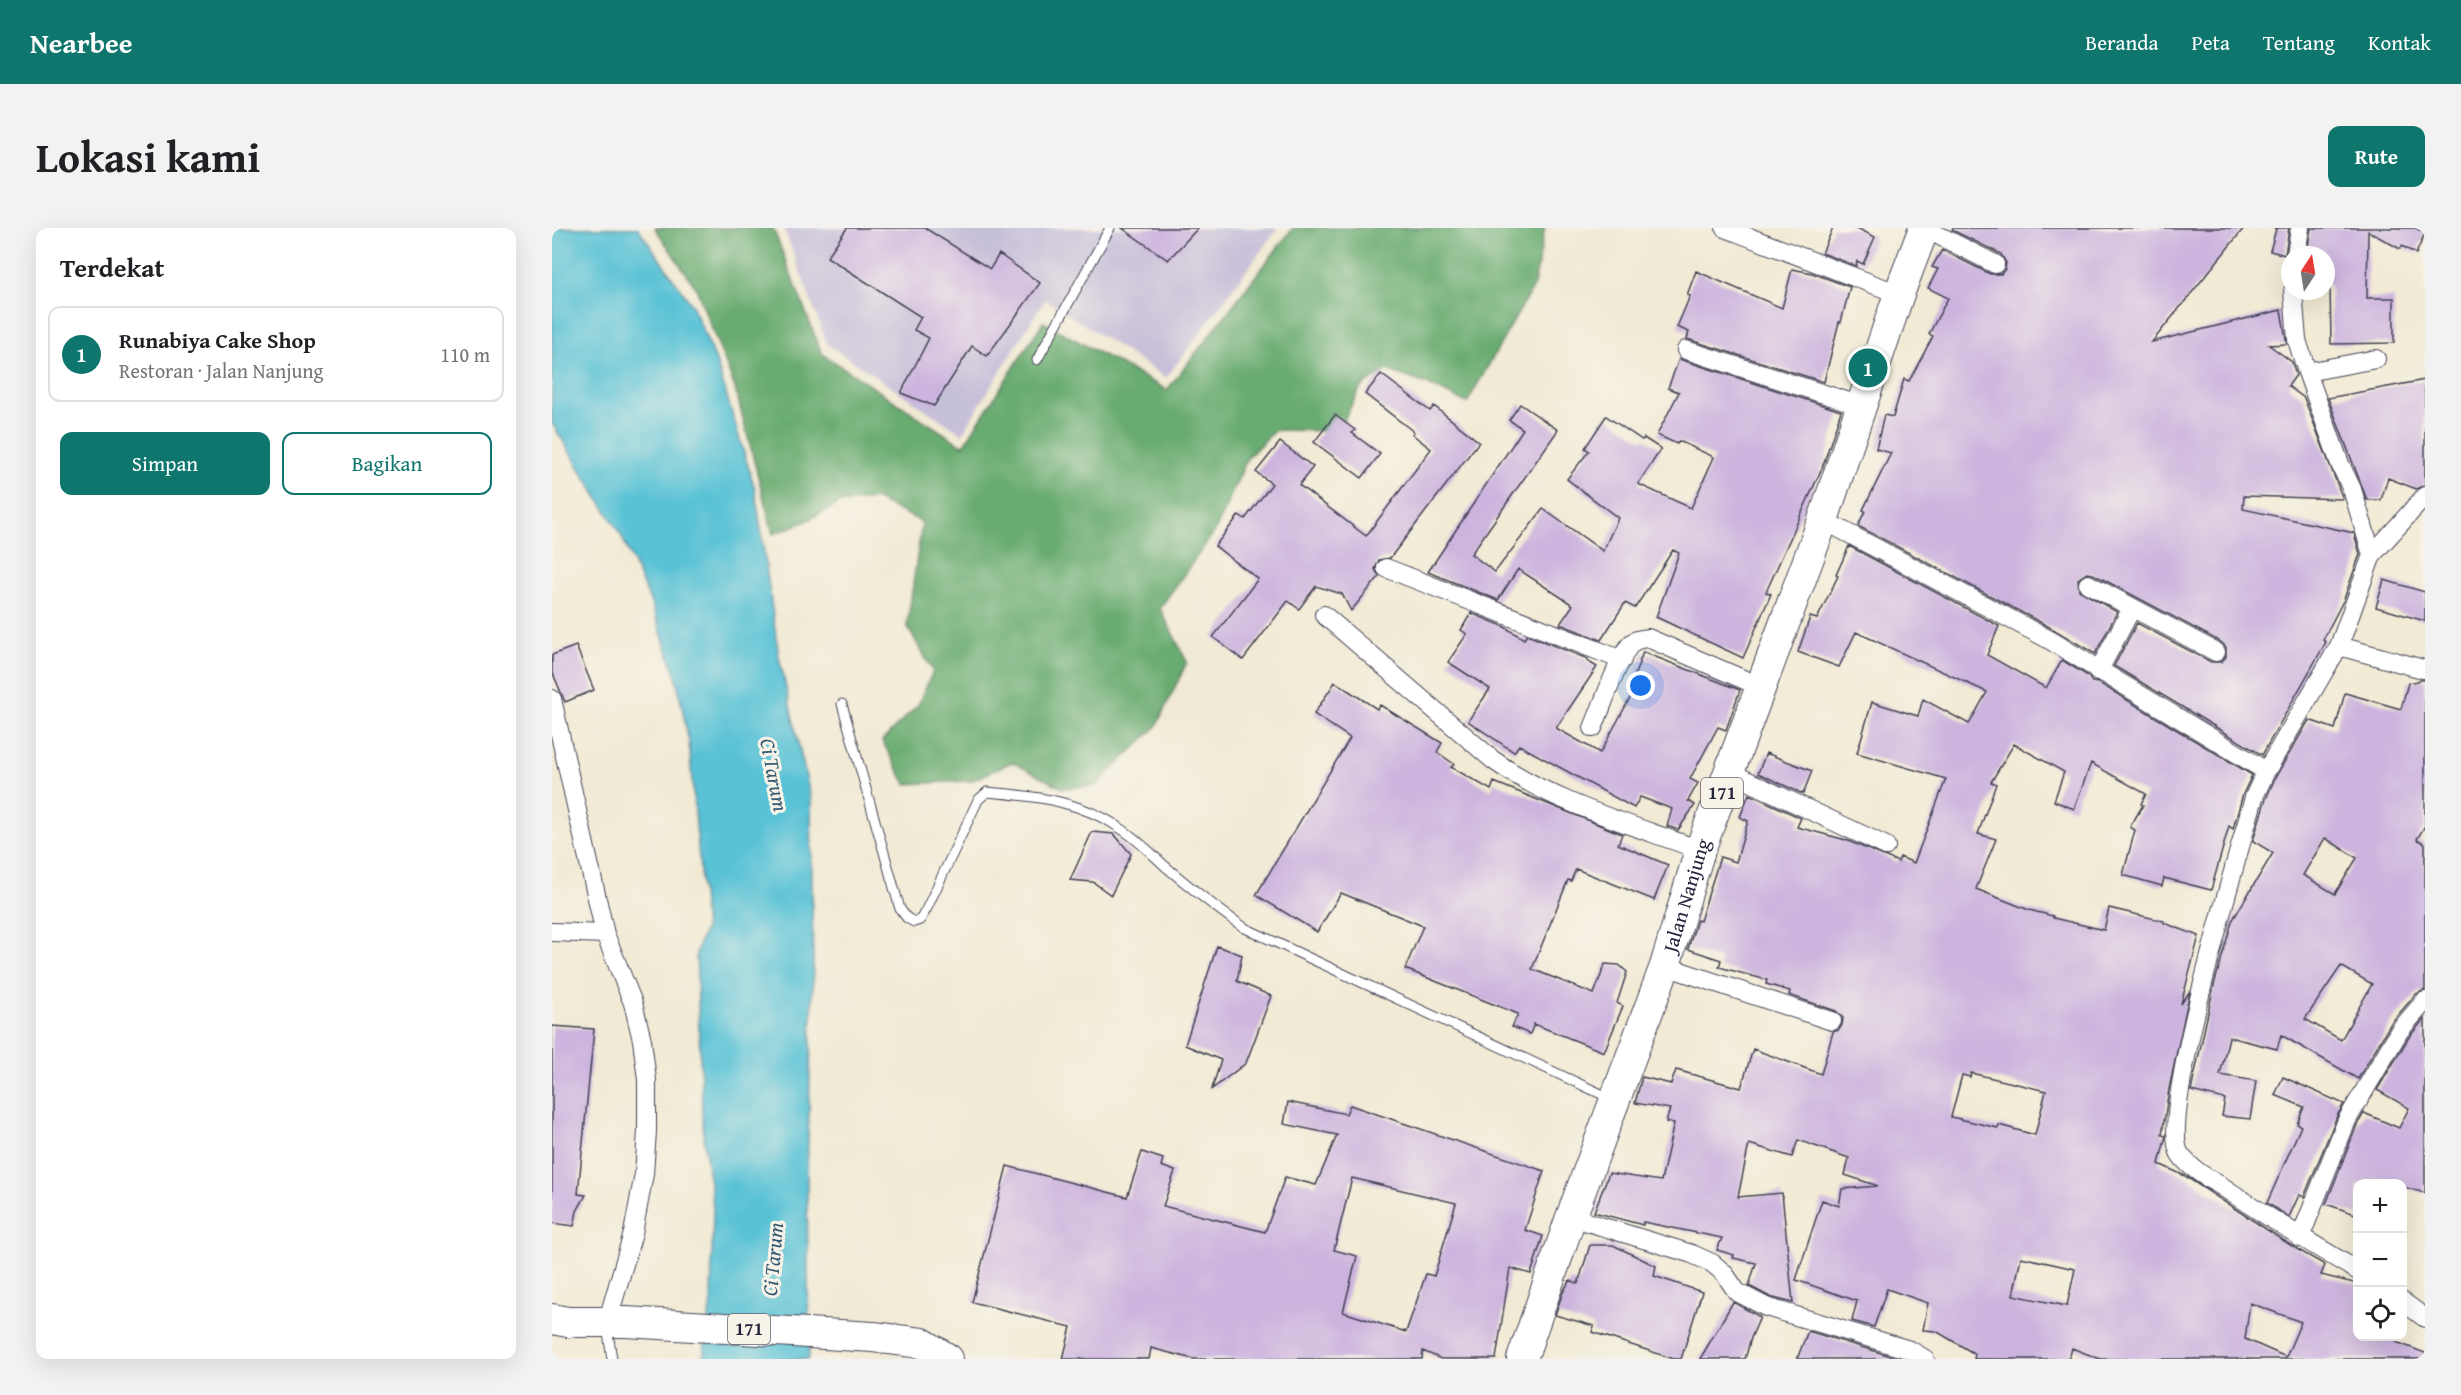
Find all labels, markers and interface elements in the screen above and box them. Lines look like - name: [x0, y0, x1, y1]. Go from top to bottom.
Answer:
- text: Nearbee: [30, 22, 133, 63]
- text: Beranda: [2085, 27, 2158, 58]
- text: Peta: [2191, 27, 2230, 58]
- text: Tentang: [2263, 27, 2335, 58]
- text: Kontak: [2368, 27, 2431, 58]
- text: Lokasi kami: [36, 126, 260, 187]
- button: Rute: [2328, 126, 2425, 187]
- north arrow: [2281, 246, 2335, 300]
- text: Terdekat: [60, 248, 164, 287]
- text: Runabiya Cake Shop: [119, 324, 316, 356]
- text: 1: [76, 340, 87, 369]
- text: 110 m: [440, 340, 490, 369]
- pin: 1: [1848, 346, 1888, 390]
- text: Restoran · Jalan Nanjung: [119, 356, 324, 385]
- button: Simpan: [60, 432, 270, 495]
- button: Bagikan: [282, 432, 492, 495]
- your location: [1626, 671, 1655, 700]
- water label: Ci Tarum: [752, 736, 797, 814]
- road number: 171: [1701, 778, 1743, 808]
- street label: Jalan Nanjung: [1654, 834, 1717, 959]
- map controls: [2353, 1179, 2407, 1341]
- button: +: [2353, 1179, 2407, 1233]
- water label: Ci Tarum: [754, 1221, 791, 1297]
- button: −: [2353, 1233, 2407, 1287]
- button: locate: [2353, 1287, 2407, 1341]
- road number: 171: [728, 1314, 770, 1344]

